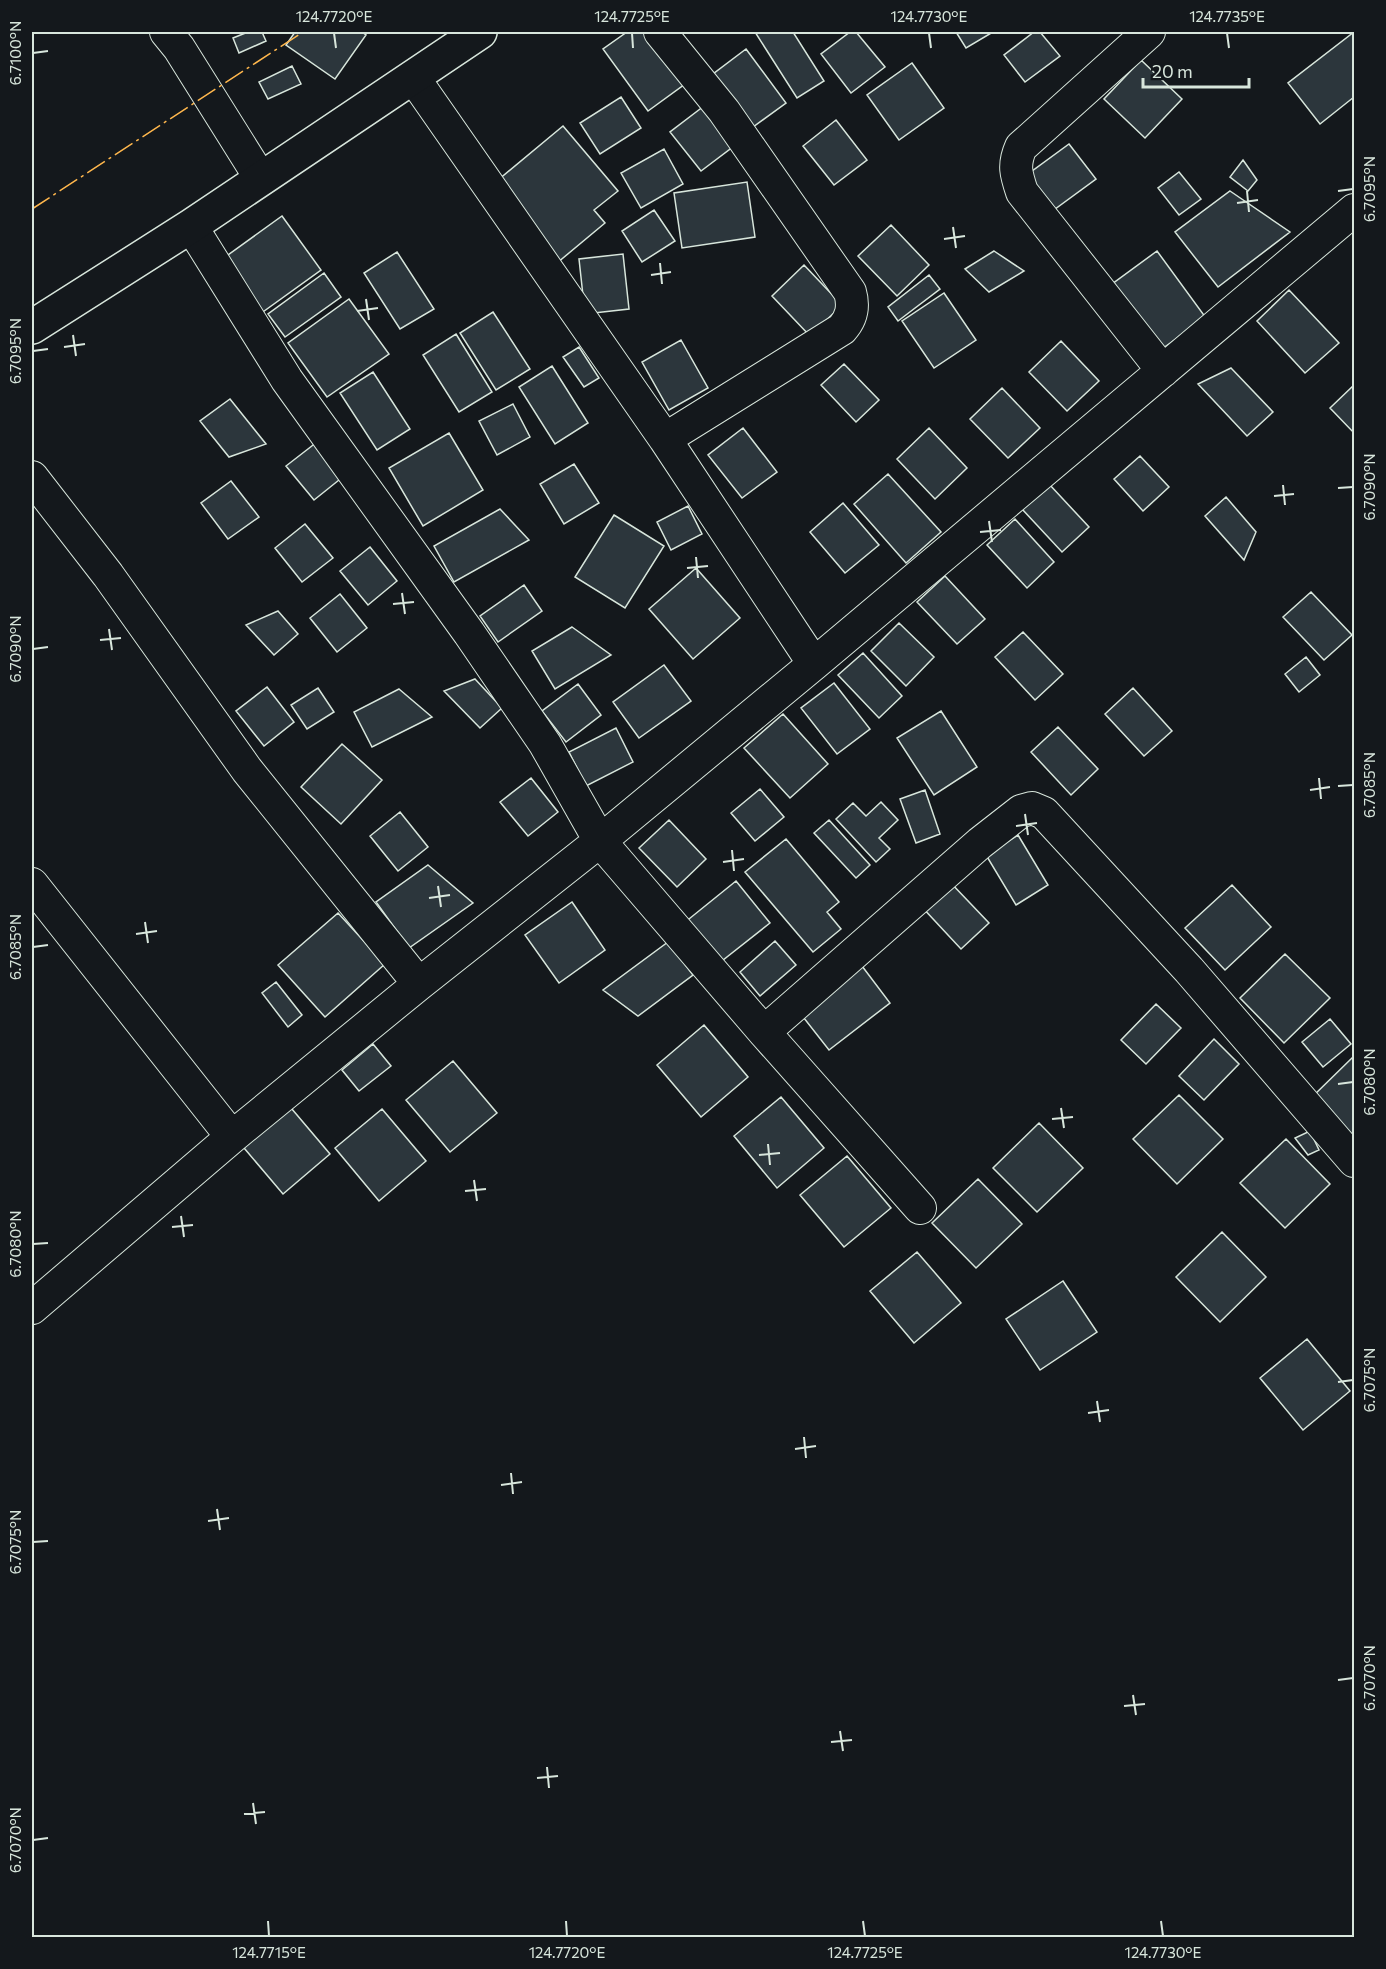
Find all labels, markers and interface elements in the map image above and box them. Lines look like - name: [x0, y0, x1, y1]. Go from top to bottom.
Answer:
- text: 124.7720°E: [296, 7, 372, 25]
- text: 124.7725°E: [594, 7, 670, 25]
- text: 124.7730°E: [891, 7, 968, 25]
- text: 124.7735°E: [1189, 7, 1265, 25]
- text: 6.7100°N: [6, 21, 24, 85]
- scale bar: [1143, 51, 1250, 89]
- text: 20 m: [1152, 60, 1193, 82]
- text: 6.7095°N: [1360, 156, 1378, 222]
- text: 6.7095°N: [6, 318, 24, 384]
- text: 6.7090°N: [1360, 453, 1378, 521]
- text: 6.7090°N: [6, 615, 24, 683]
- text: 6.7085°N: [1360, 752, 1378, 818]
- text: 6.7085°N: [6, 914, 24, 980]
- text: 6.7080°N: [1360, 1048, 1378, 1116]
- text: 6.7080°N: [6, 1210, 24, 1278]
- text: 6.7075°N: [1360, 1348, 1378, 1412]
- text: 6.7075°N: [6, 1510, 24, 1574]
- text: 6.7070°N: [1360, 1645, 1378, 1711]
- text: 6.7070°N: [6, 1807, 24, 1873]
- text: 124.7715°E: [232, 1943, 306, 1961]
- text: 124.7720°E: [529, 1943, 605, 1961]
- text: 124.7725°E: [827, 1943, 903, 1961]
- text: 124.7730°E: [1125, 1943, 1202, 1961]

